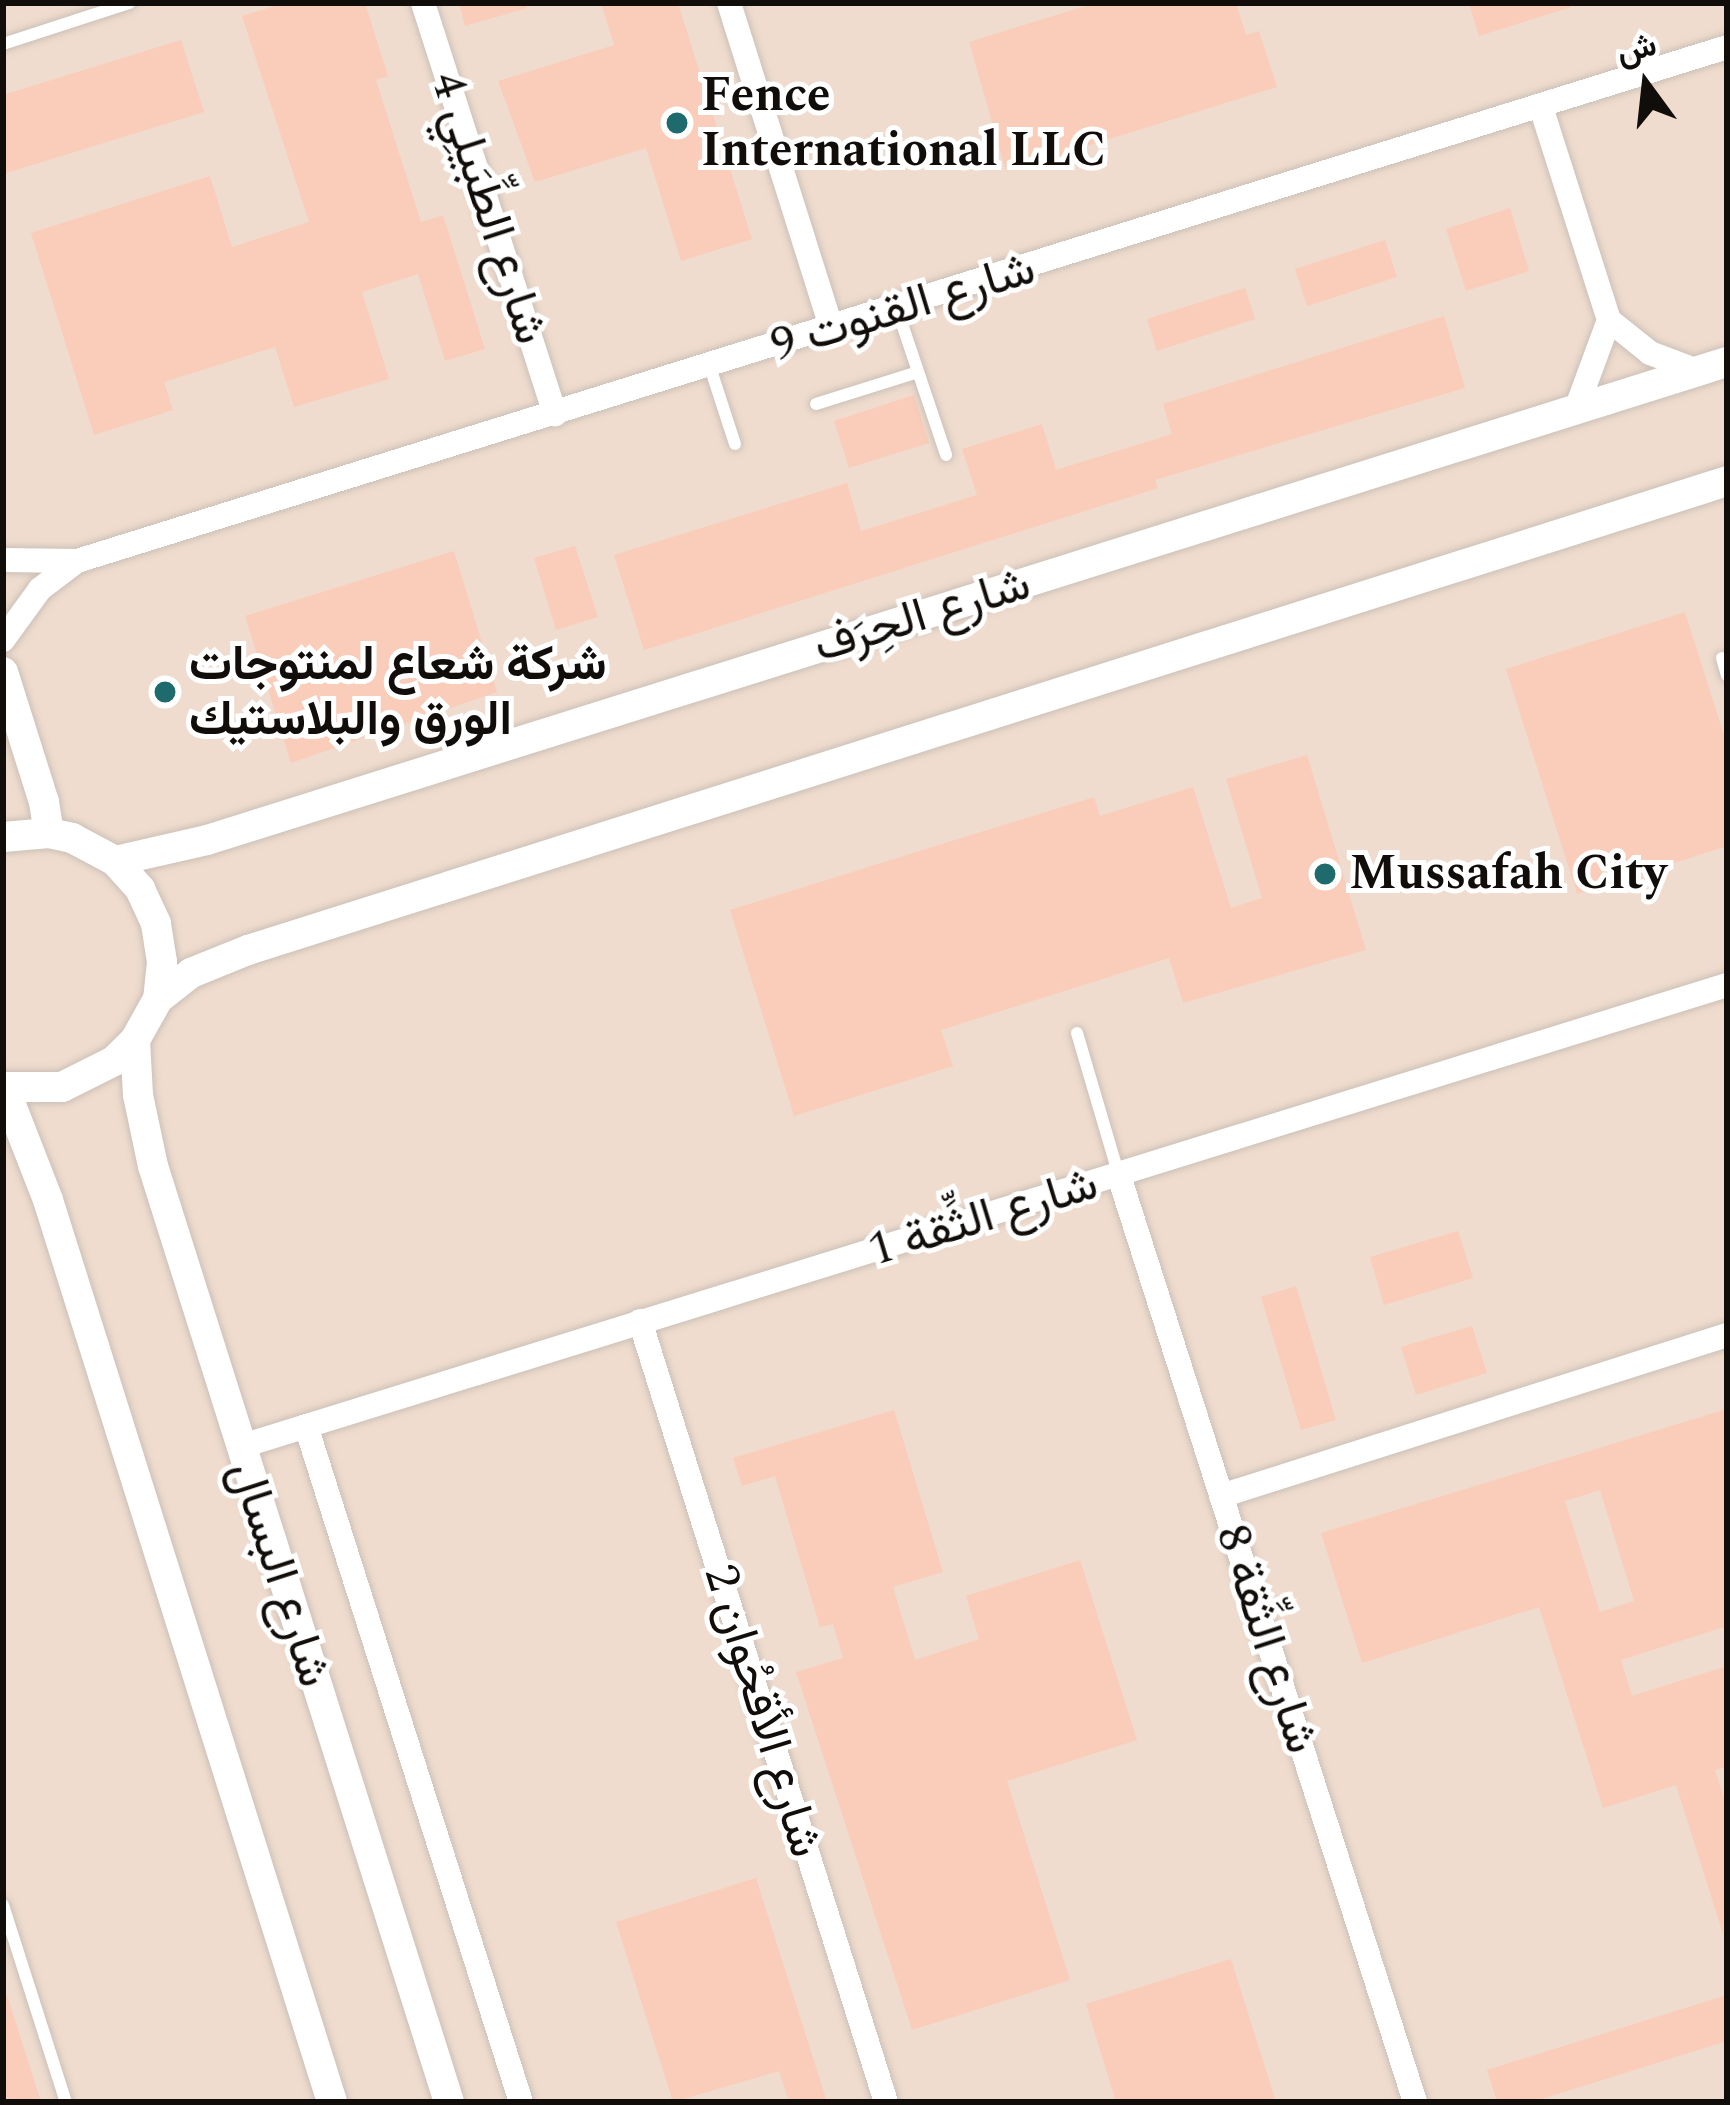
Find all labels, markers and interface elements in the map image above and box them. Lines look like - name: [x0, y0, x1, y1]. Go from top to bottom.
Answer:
- text: ش: [1611, 20, 1662, 79]
- north arrow: [1586, 24, 1706, 144]
- street label: شارع الطِّبَيلِي 4: [418, 65, 560, 351]
- place label: Fence International LLC: [701, 66, 1106, 179]
- marker: Fence International LLC: [664, 110, 690, 136]
- street label: شارع القنوت 9: [764, 240, 1042, 374]
- street label: شارع الحِرَف: [807, 555, 1037, 675]
- place label: شركة شعاع لمنتوجات الورق والبلاستيك: [189, 635, 606, 748]
- marker: شركة شعاع لمنتوجات الورق والبلاستيك: [152, 679, 178, 705]
- place label: Mussafah City: [1349, 845, 1667, 903]
- marker: Mussafah City: [1312, 861, 1338, 887]
- street label: شارع الثِّقة 1: [861, 1155, 1105, 1279]
- street label: شارع البسال: [216, 1454, 344, 1694]
- street label: شارع الثِّقة 8: [1203, 1518, 1331, 1760]
- street label: شارع الأقحُوان 2: [691, 1558, 835, 1864]

